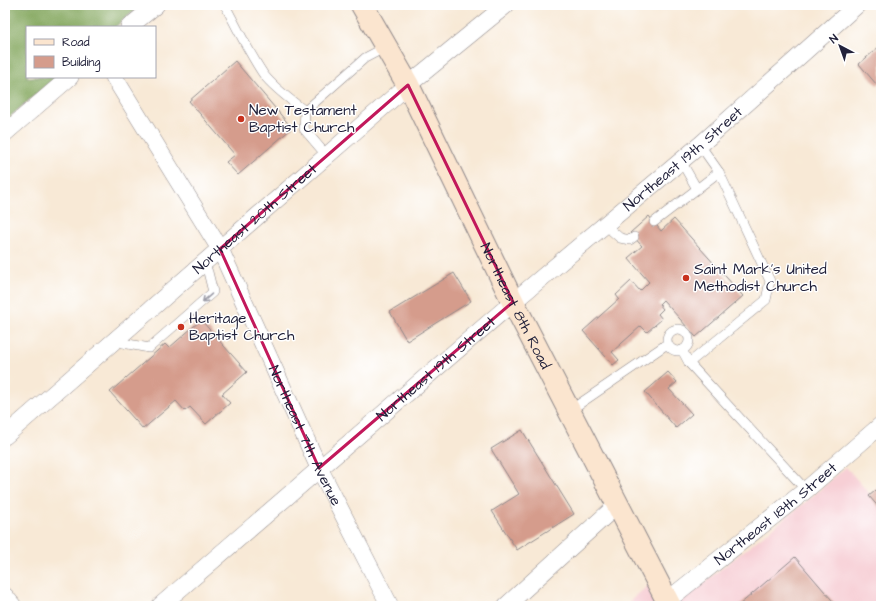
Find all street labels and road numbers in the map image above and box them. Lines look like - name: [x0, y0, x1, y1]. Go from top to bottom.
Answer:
- street label: Northeast 19th Street: [619, 102, 747, 216]
- street label: Northeast 20th Street: [188, 159, 322, 279]
- street label: Northeast 8th Road: [475, 239, 556, 373]
- street label: Northeast 19th Street: [372, 312, 500, 426]
- street label: Northeast 7th Avenue: [263, 362, 347, 509]
- street label: Northeast 18th Street: [710, 458, 842, 570]

